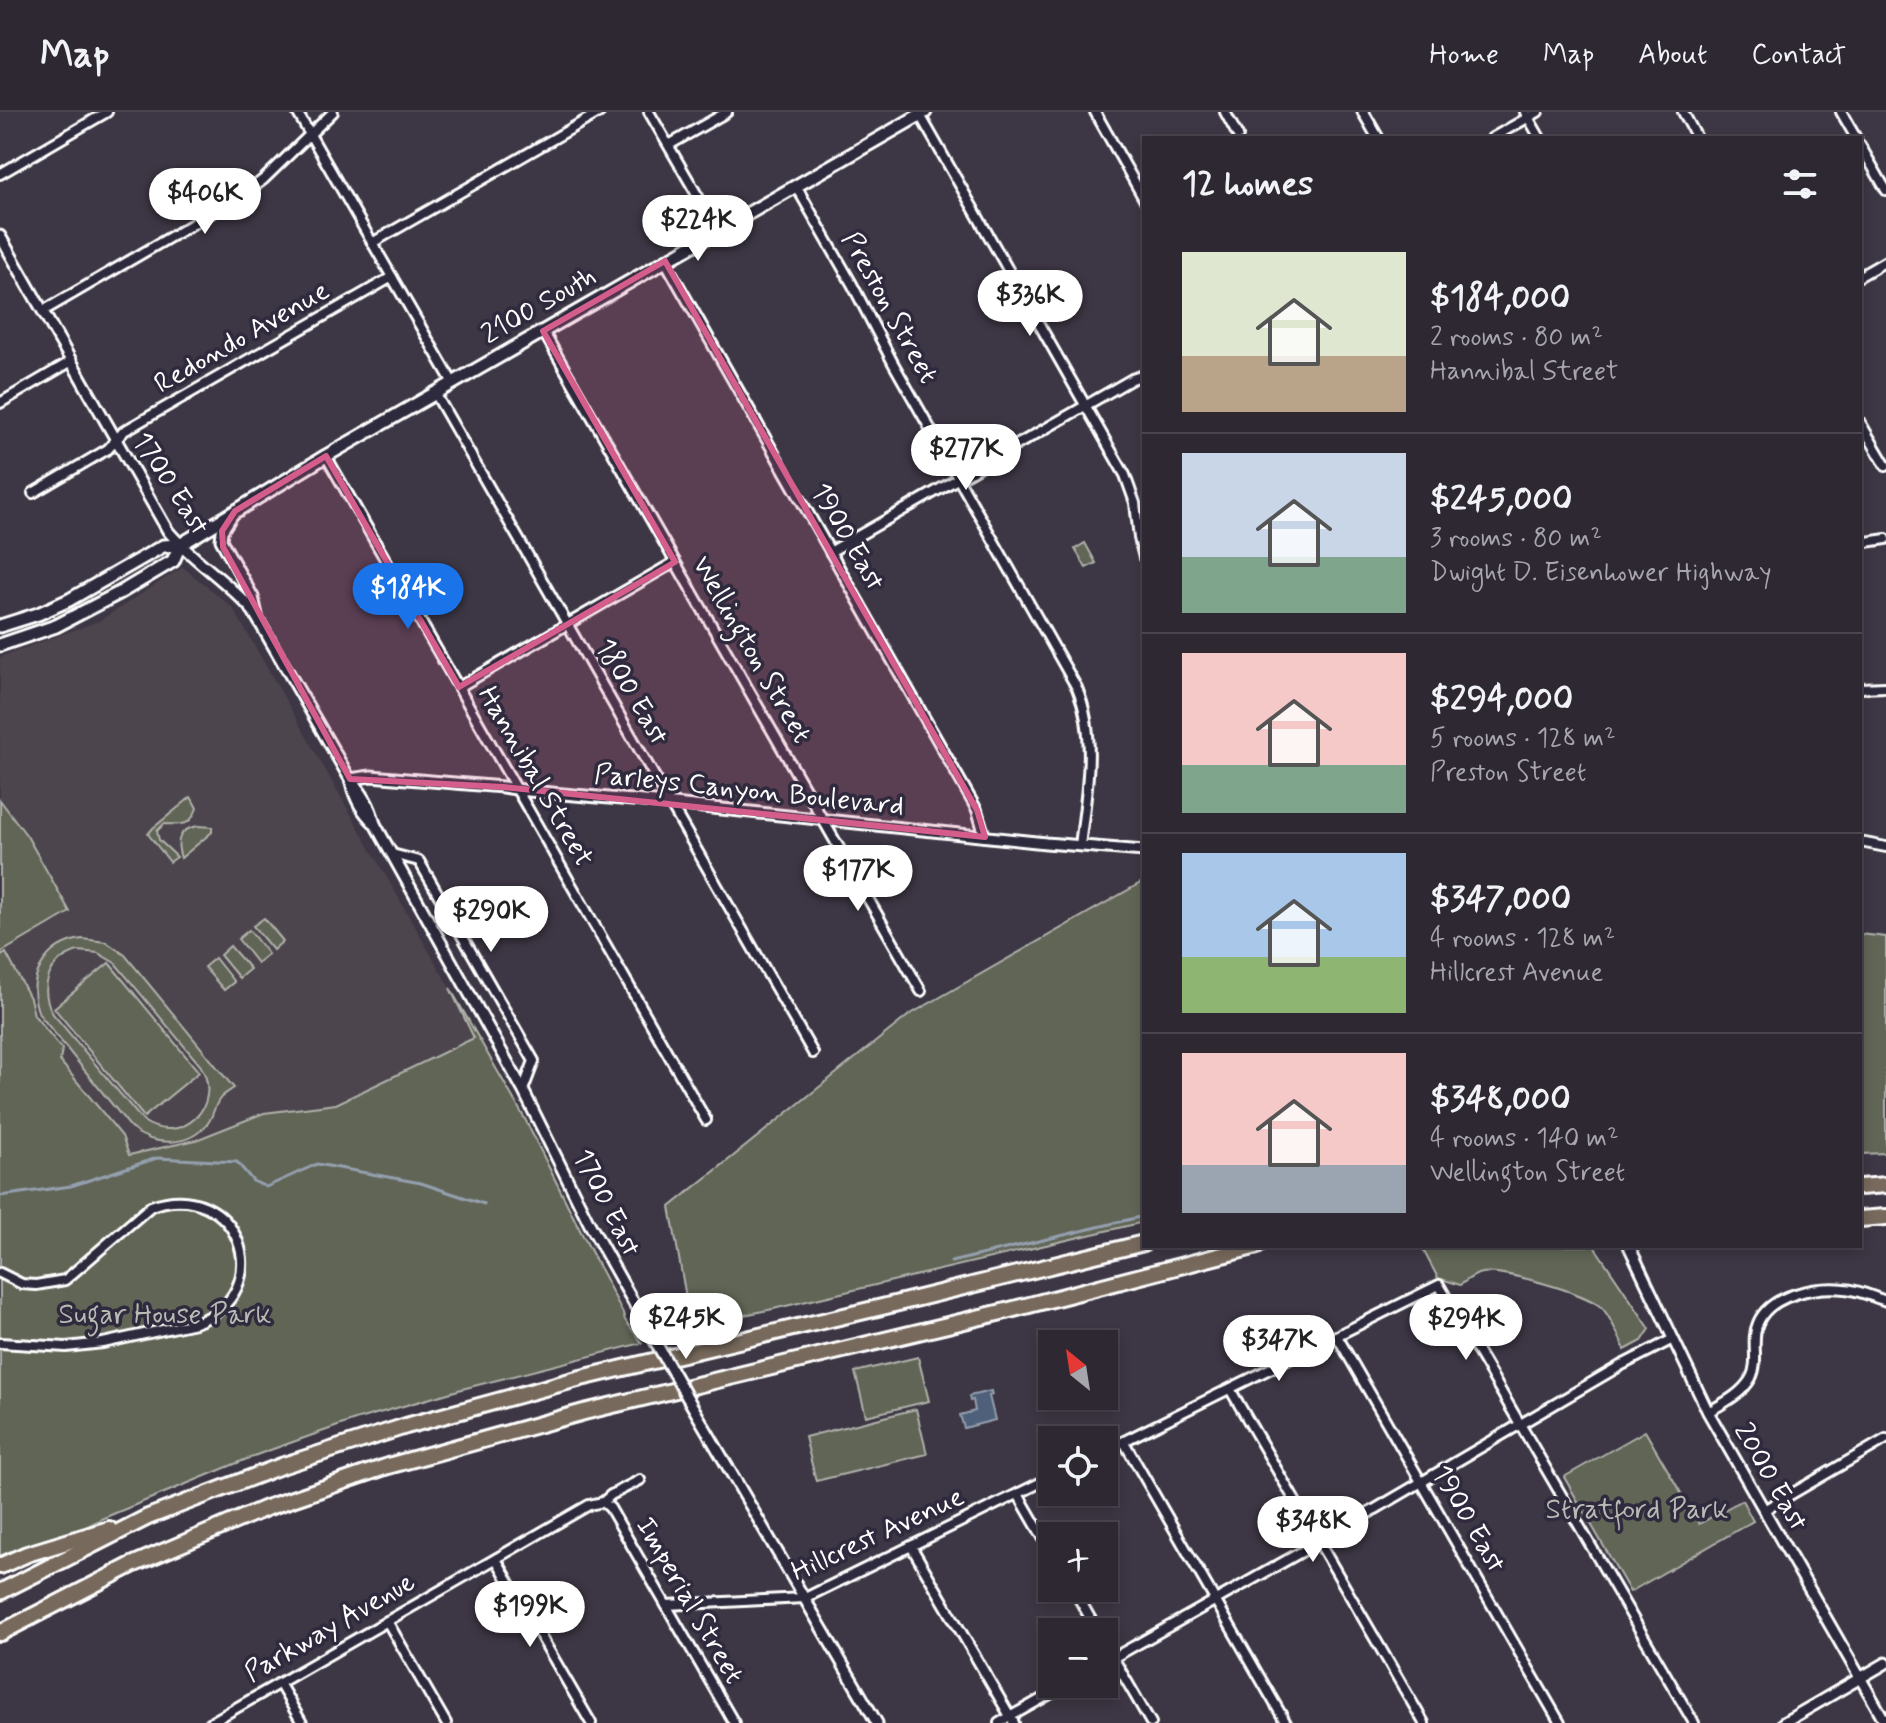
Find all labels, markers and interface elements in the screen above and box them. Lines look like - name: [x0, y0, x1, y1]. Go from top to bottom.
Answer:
- text: Map: [40, 31, 110, 80]
- text: Home: [1429, 37, 1499, 74]
- text: Map: [1543, 37, 1594, 74]
- text: About: [1638, 37, 1707, 74]
- text: Contact: [1751, 37, 1846, 74]
- text: 12 homes: [1182, 162, 1313, 207]
- icon: filters: [1778, 162, 1822, 206]
- pin: $406K: [149, 168, 261, 236]
- text: $406K: [167, 177, 243, 211]
- pin: $224K: [642, 195, 754, 263]
- text: $224K: [660, 204, 736, 238]
- street label: Preston Street: [832, 225, 946, 391]
- street label: 2100 South: [475, 258, 603, 354]
- pin: $336K: [974, 270, 1086, 338]
- street label: Redondo Avenue: [148, 273, 336, 403]
- text: $184,000: [1430, 276, 1570, 321]
- text: $336K: [996, 279, 1064, 313]
- icon: home: [1246, 284, 1342, 380]
- text: 2 rooms · 80 m²: [1430, 321, 1603, 355]
- text: Hannibal Street: [1430, 355, 1618, 389]
- pin: $277K: [910, 424, 1022, 492]
- street label: 1700 East: [123, 425, 217, 543]
- text: $277K: [929, 433, 1003, 467]
- street label: 1900 East: [801, 476, 893, 598]
- text: $245,000: [1430, 477, 1572, 522]
- icon: home: [1246, 485, 1342, 581]
- text: 3 rooms · 80 m²: [1430, 522, 1602, 556]
- street label: Wellington Street: [680, 550, 820, 752]
- text: Dwight D. Eisenhower Highway: [1430, 556, 1772, 590]
- pin: $184K: [352, 563, 464, 631]
- text: $184K: [371, 572, 445, 606]
- street label: 1800 East: [586, 632, 677, 753]
- text: $294,000: [1430, 677, 1573, 722]
- street label: Hannibal Street: [468, 680, 602, 874]
- icon: home: [1246, 685, 1342, 781]
- text: 5 rooms · 128 m²: [1430, 722, 1615, 756]
- street label: Parleys Canyon Boulevard: [592, 756, 906, 826]
- text: Preston Street: [1430, 756, 1586, 790]
- pin: $177K: [802, 845, 914, 913]
- text: $177K: [822, 854, 894, 888]
- text: $347,000: [1430, 877, 1571, 922]
- icon: home: [1246, 885, 1342, 981]
- pin: $290K: [435, 886, 547, 954]
- text: $290K: [452, 895, 530, 929]
- text: 4 rooms · 128 m²: [1430, 922, 1615, 956]
- text: Hillcrest Avenue: [1430, 956, 1603, 990]
- text: $348,000: [1430, 1077, 1571, 1122]
- icon: home: [1246, 1085, 1342, 1181]
- text: 4 rooms · 140 m²: [1430, 1122, 1619, 1156]
- street label: 1700 East: [563, 1143, 649, 1264]
- text: Wellington Street: [1430, 1156, 1625, 1190]
- pin: $245K: [630, 1293, 742, 1361]
- pin: $294K: [1410, 1294, 1522, 1362]
- park label: Sugar House Park: [58, 1297, 272, 1337]
- text: $245K: [648, 1302, 724, 1336]
- text: $294K: [1427, 1303, 1505, 1337]
- pin: $347K: [1223, 1315, 1335, 1383]
- text: $347K: [1241, 1324, 1317, 1358]
- north arrow: [1038, 1330, 1118, 1410]
- map controls: [1038, 1330, 1118, 1698]
- street label: 2000 East: [1724, 1416, 1816, 1538]
- button: locate: [1038, 1426, 1118, 1506]
- street label: 1900 East: [1422, 1458, 1514, 1580]
- street label: Hillcrest Avenue: [786, 1479, 970, 1591]
- park label: Stratford Park: [1545, 1492, 1729, 1531]
- pin: $348K: [1257, 1496, 1369, 1564]
- text: $348K: [1275, 1505, 1351, 1539]
- street label: Imperial Street: [626, 1511, 752, 1691]
- button: +: [1038, 1522, 1118, 1602]
- street label: Parkway Avenue: [238, 1564, 422, 1692]
- pin: $199K: [474, 1581, 586, 1649]
- text: $199K: [493, 1590, 567, 1624]
- button: −: [1038, 1618, 1118, 1698]

